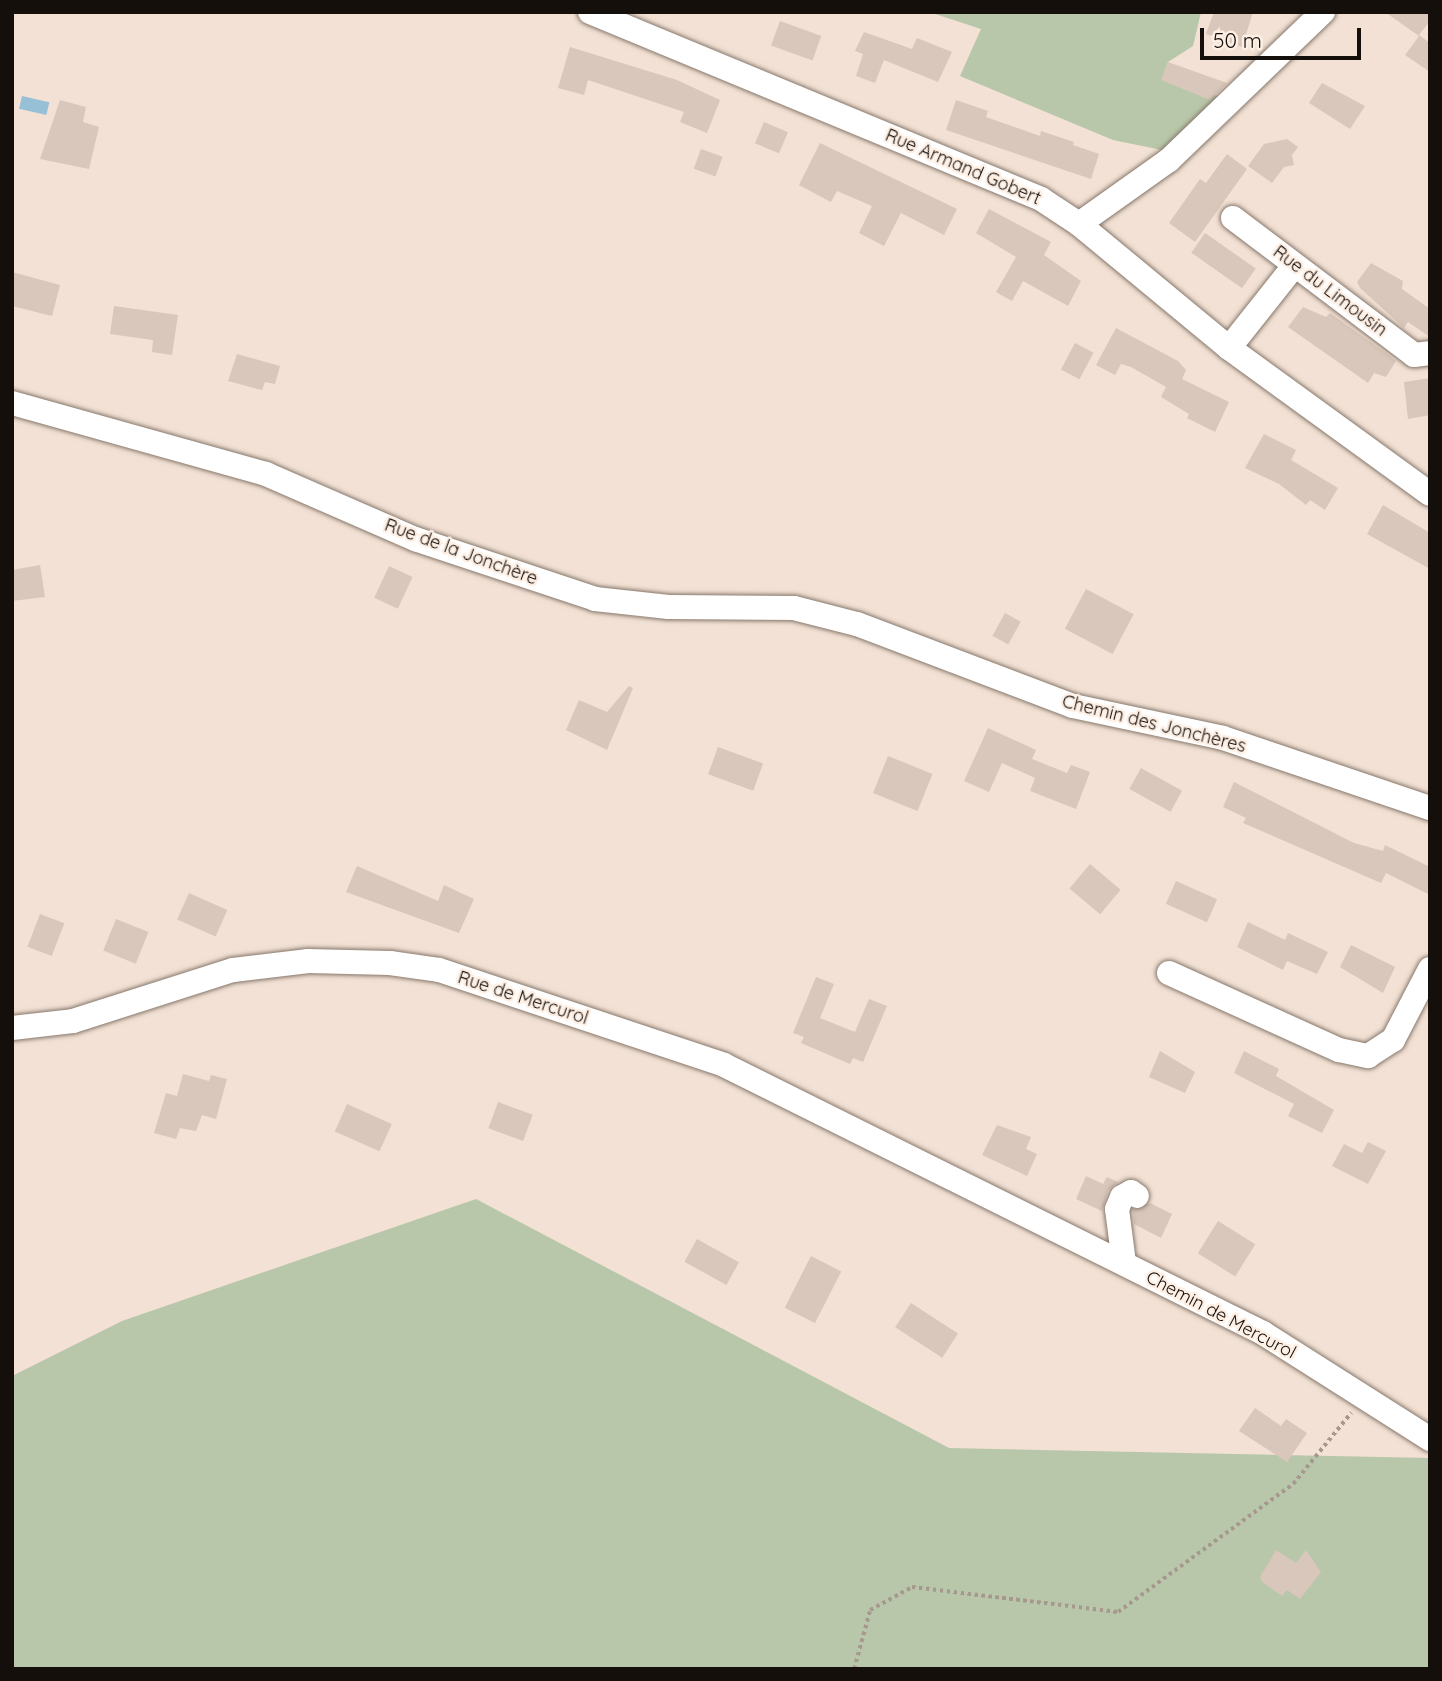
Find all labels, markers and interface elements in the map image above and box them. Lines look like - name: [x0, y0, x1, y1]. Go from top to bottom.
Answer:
- scale bar: [1204, 14, 1365, 58]
- text: 50 m: [1213, 27, 1262, 53]
- street label: Rue Armand Gobert: [882, 124, 1044, 210]
- street label: Rue du Limousin: [1269, 241, 1391, 341]
- street label: Rue de la Jonchère: [382, 514, 540, 590]
- street label: Chemin des Jonchères: [1060, 691, 1248, 757]
- street label: Rue de Mercurol: [455, 967, 591, 1029]
- street label: Chemin de Mercurol: [1142, 1266, 1300, 1364]

